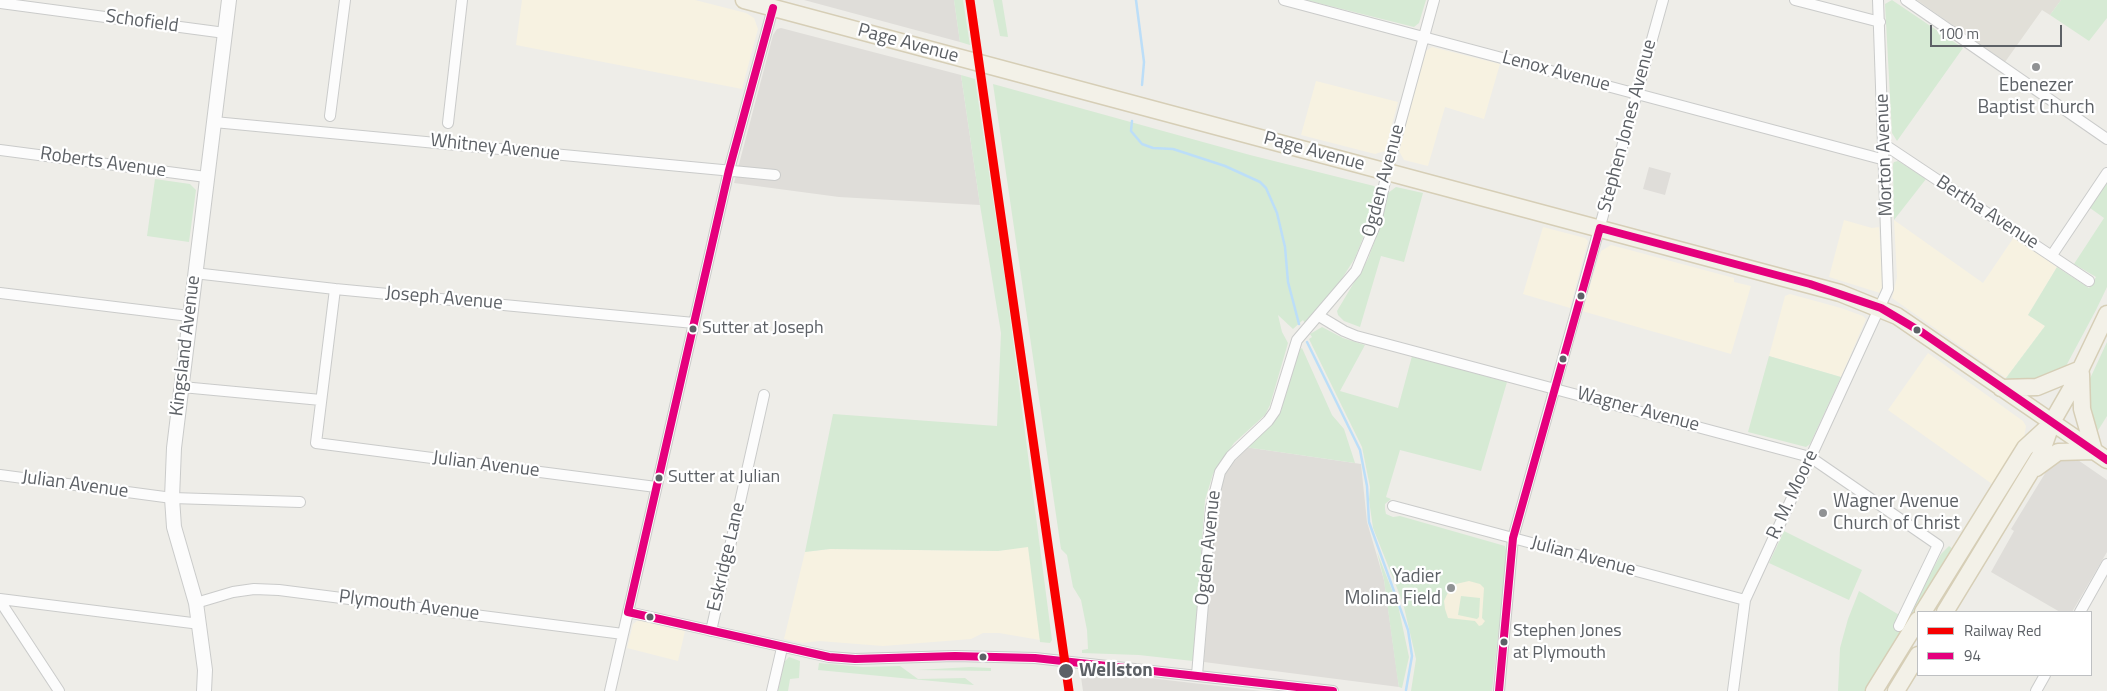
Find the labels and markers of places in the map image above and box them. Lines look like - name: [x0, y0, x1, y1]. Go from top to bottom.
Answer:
- marker: Ebenezer Baptist Church: [2030, 61, 2042, 73]
- place label: Ebenezer Baptist Church: [1977, 75, 2095, 119]
- unlabelled marker: [1576, 291, 1586, 301]
- place label: Sutter at Joseph: [702, 318, 824, 340]
- marker: Sutter at Joseph: [688, 324, 698, 334]
- unlabelled marker: [1912, 325, 1922, 335]
- unlabelled marker: [1558, 354, 1568, 364]
- place label: Sutter at Julian: [668, 467, 780, 489]
- marker: Sutter at Julian: [654, 473, 664, 483]
- place label: Wagner Avenue Church of Christ: [1833, 491, 1960, 535]
- marker: Wagner Avenue Church of Christ: [1817, 507, 1829, 519]
- place label: Yadier Molina Field: [1344, 566, 1441, 610]
- marker: Yadier Molina Field: [1445, 582, 1457, 594]
- unlabelled marker: [645, 612, 655, 622]
- place label: Stephen Jones at Plymouth: [1513, 621, 1622, 664]
- marker: Stephen Jones at Plymouth: [1499, 637, 1509, 647]
- unlabelled marker: [978, 652, 988, 662]
- place label: Wellston: [1079, 660, 1153, 682]
- marker: Wellston: [1057, 662, 1075, 680]

